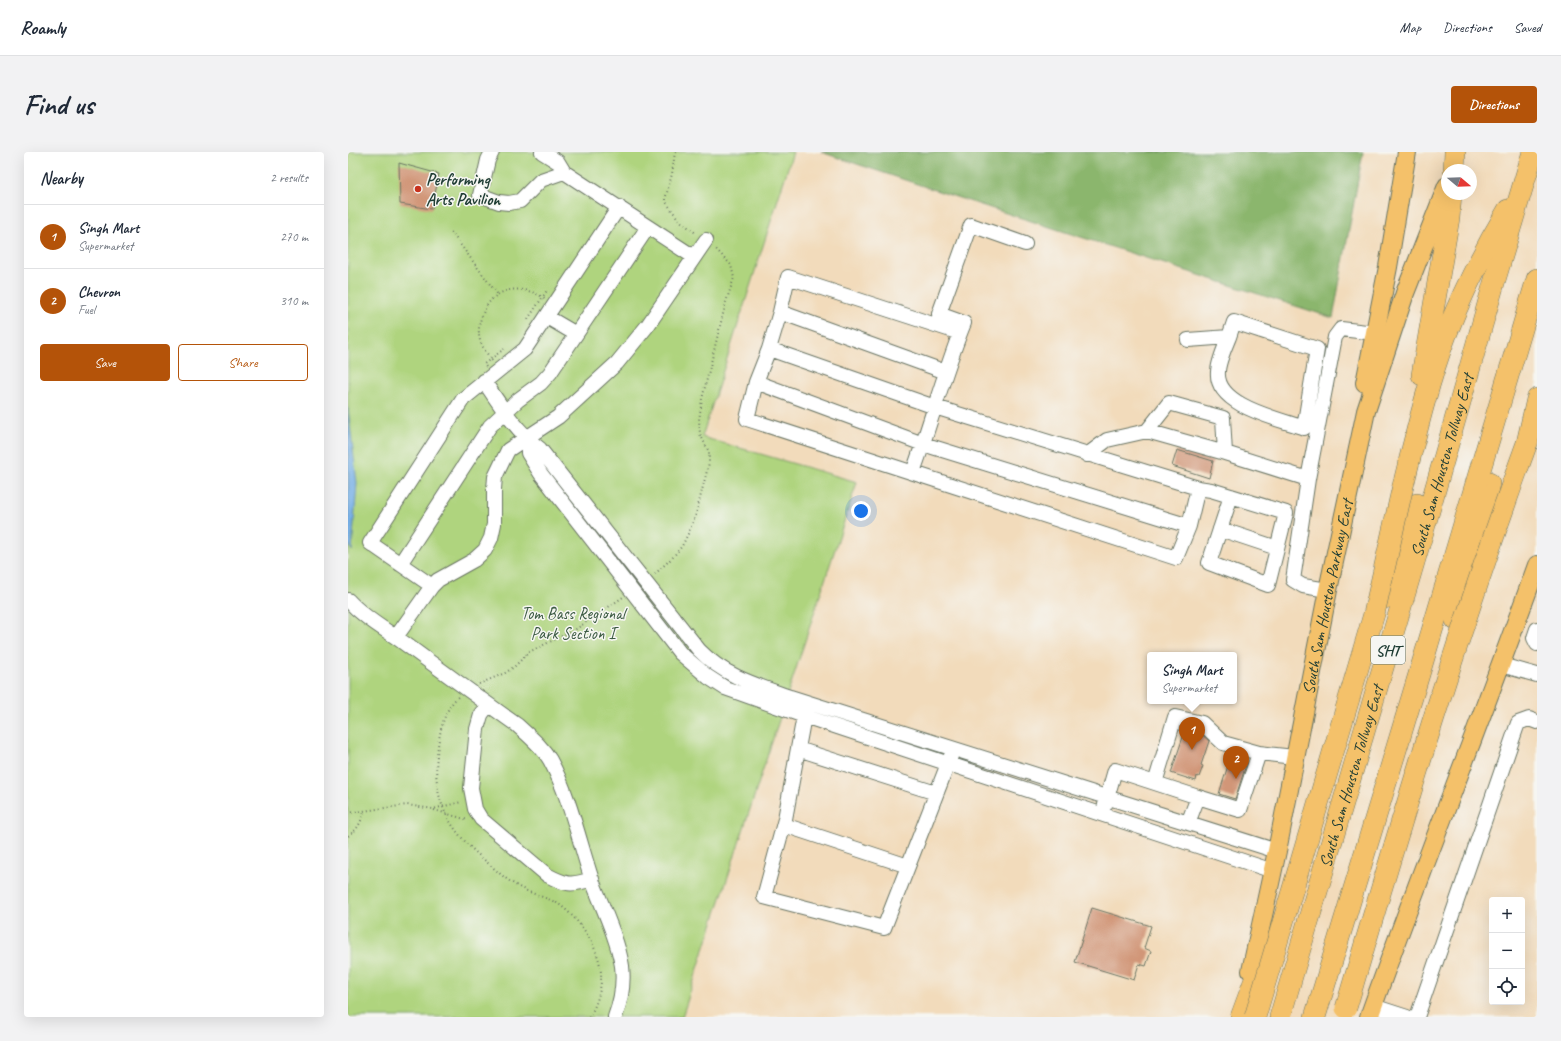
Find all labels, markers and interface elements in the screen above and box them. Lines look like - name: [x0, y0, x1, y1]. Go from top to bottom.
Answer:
- text: Roamly: [20, 16, 66, 40]
- text: Map: [1400, 19, 1421, 36]
- text: Directions: [1443, 19, 1492, 36]
- text: Saved: [1514, 19, 1541, 36]
- button: Directions: [1451, 86, 1537, 123]
- text: Find us: [24, 87, 94, 122]
- north arrow: [1441, 164, 1477, 200]
- text: Nearby: [40, 168, 83, 189]
- place label: Performing Arts Pavilion: [426, 169, 501, 210]
- text: 2 results: [270, 170, 308, 186]
- marker: Performing Arts Pavilion: [413, 184, 423, 194]
- text: Singh Mart: [78, 219, 139, 238]
- text: 1: [50, 229, 56, 245]
- text: 270 m: [280, 229, 308, 245]
- text: Supermarket: [78, 238, 133, 254]
- text: Chevron: [78, 283, 120, 302]
- text: 2: [50, 293, 56, 309]
- text: 310 m: [280, 293, 308, 309]
- text: Fuel: [78, 302, 95, 318]
- button: Save: [40, 344, 170, 381]
- button: Share: [178, 344, 308, 381]
- street label: South Sam Houston Tollway East: [1406, 369, 1479, 559]
- street label: South Sam Houston Parkway East: [1298, 495, 1358, 696]
- your location: [851, 501, 871, 521]
- park label: Tom Bass Regional Park Section I: [521, 603, 628, 644]
- road number: SHT: [1371, 636, 1405, 664]
- popup: [1147, 652, 1237, 704]
- text: Singh Mart: [1161, 661, 1223, 680]
- text: Supermarket: [1161, 680, 1217, 696]
- street label: South Sam Houston Tollway East: [1315, 681, 1389, 870]
- pin: 1: [1179, 717, 1205, 750]
- pin: 2: [1223, 746, 1249, 779]
- map controls: [1489, 897, 1525, 1005]
- button: +: [1489, 897, 1525, 933]
- button: −: [1489, 933, 1525, 969]
- button: locate: [1489, 969, 1525, 1005]

